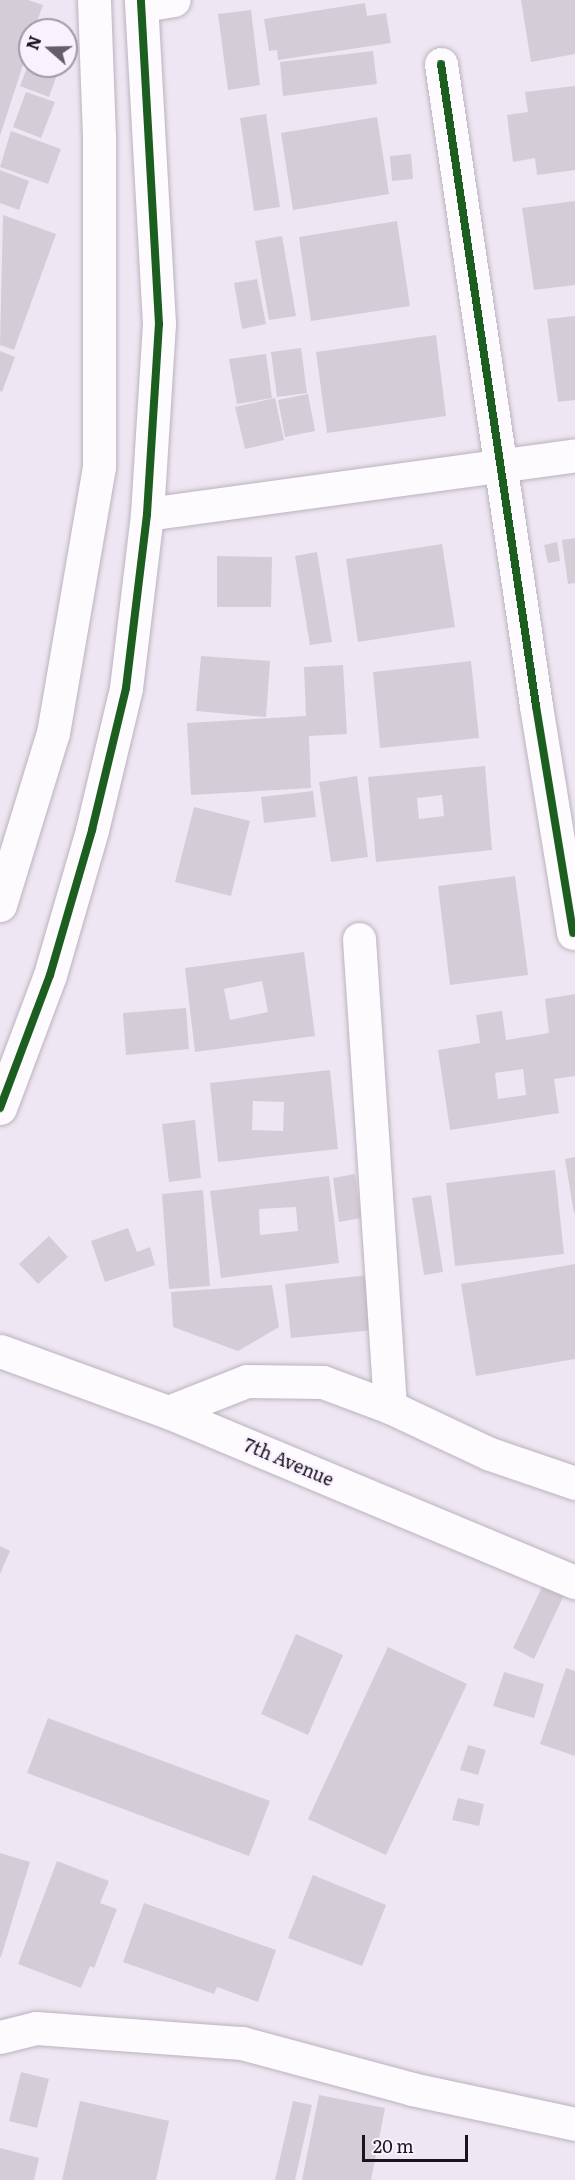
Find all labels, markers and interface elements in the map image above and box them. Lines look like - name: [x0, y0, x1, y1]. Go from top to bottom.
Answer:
- north arrow: [18, 18, 78, 78]
- text: N: [19, 32, 47, 53]
- street label: 7th Avenue: [241, 1433, 337, 1491]
- scale bar: [365, 2123, 472, 2161]
- text: 20 m: [373, 2132, 414, 2159]

